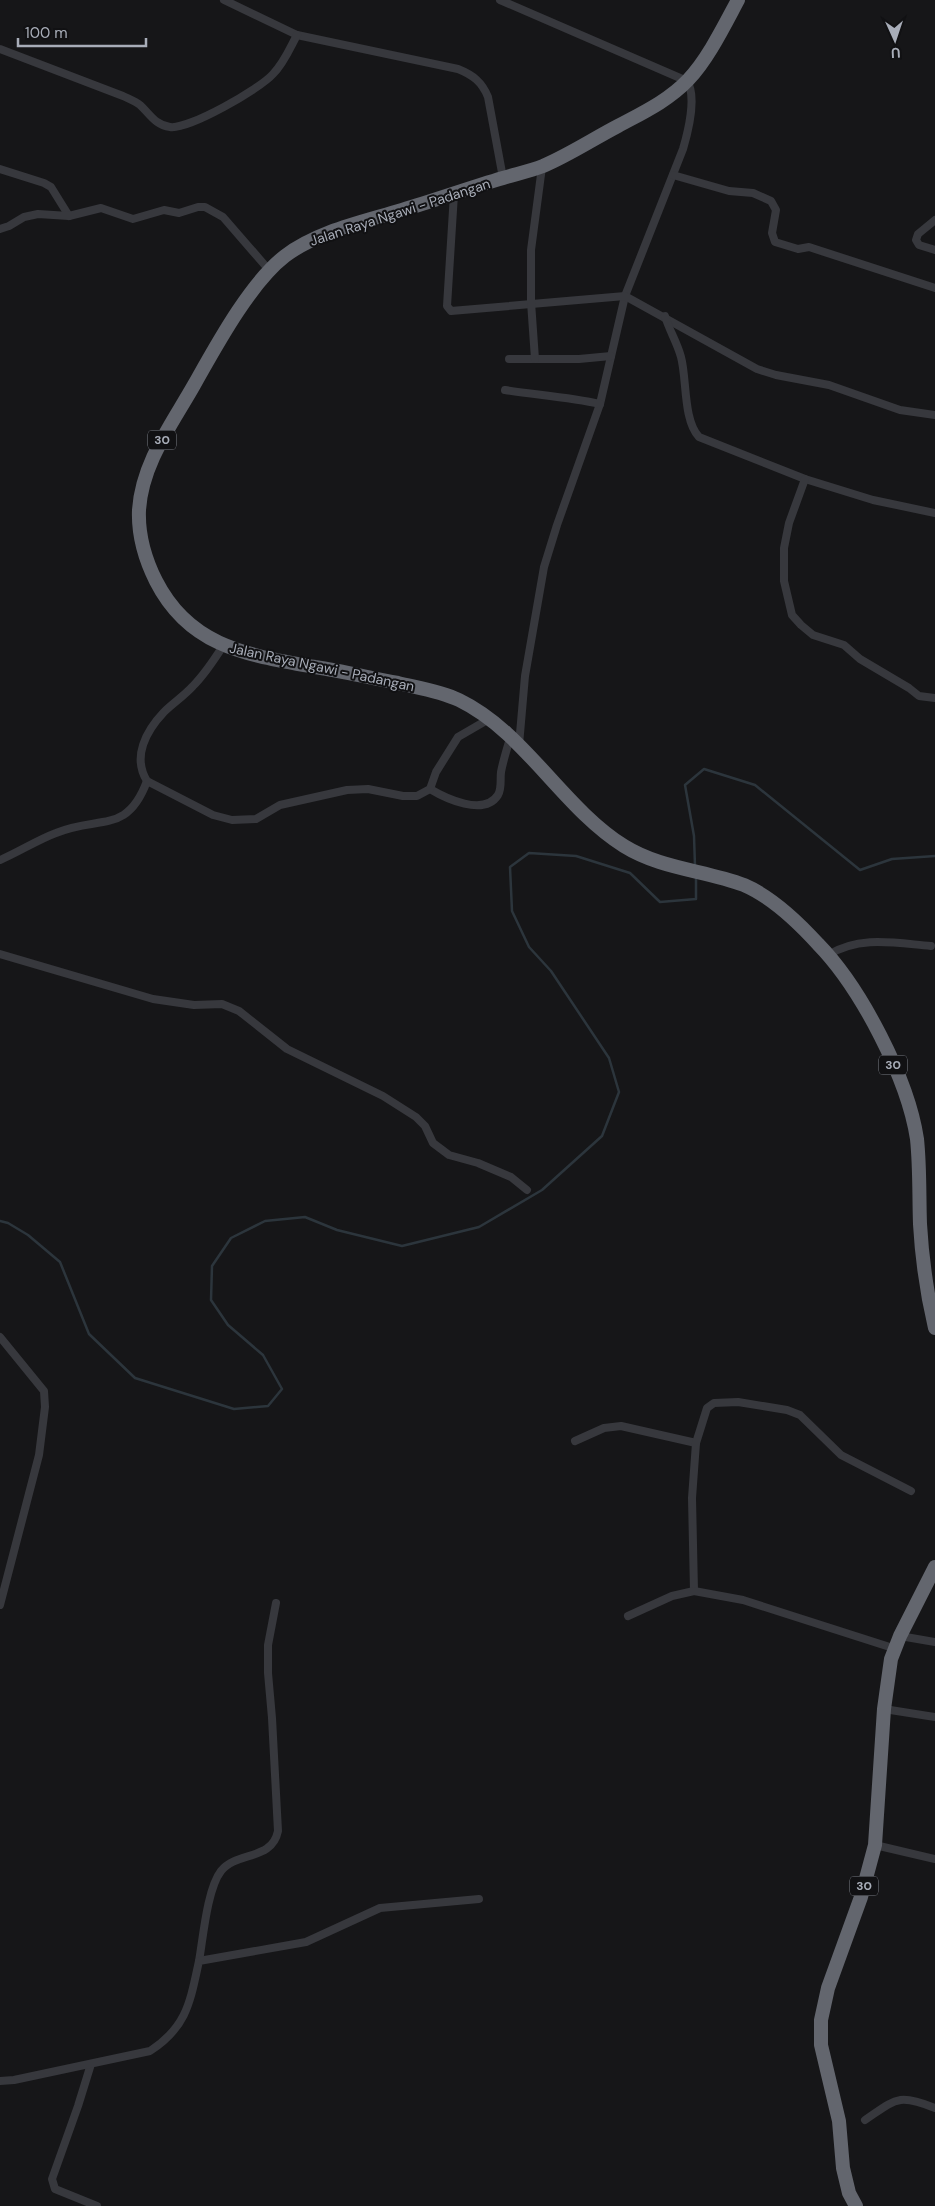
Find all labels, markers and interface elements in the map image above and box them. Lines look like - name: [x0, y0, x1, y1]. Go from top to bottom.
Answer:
- scale bar: [18, 15, 145, 47]
- north arrow: [870, 15, 920, 65]
- text: 100 m: [25, 23, 68, 43]
- text: U: [890, 44, 901, 62]
- street label: Jalan Raya Ngawi - Padangan: [307, 174, 493, 250]
- road number: 30: [148, 430, 176, 450]
- street label: Jalan Raya Ngawi - Padangan: [228, 639, 416, 695]
- road number: 30: [879, 1056, 907, 1074]
- road number: 30: [850, 1876, 878, 1895]

